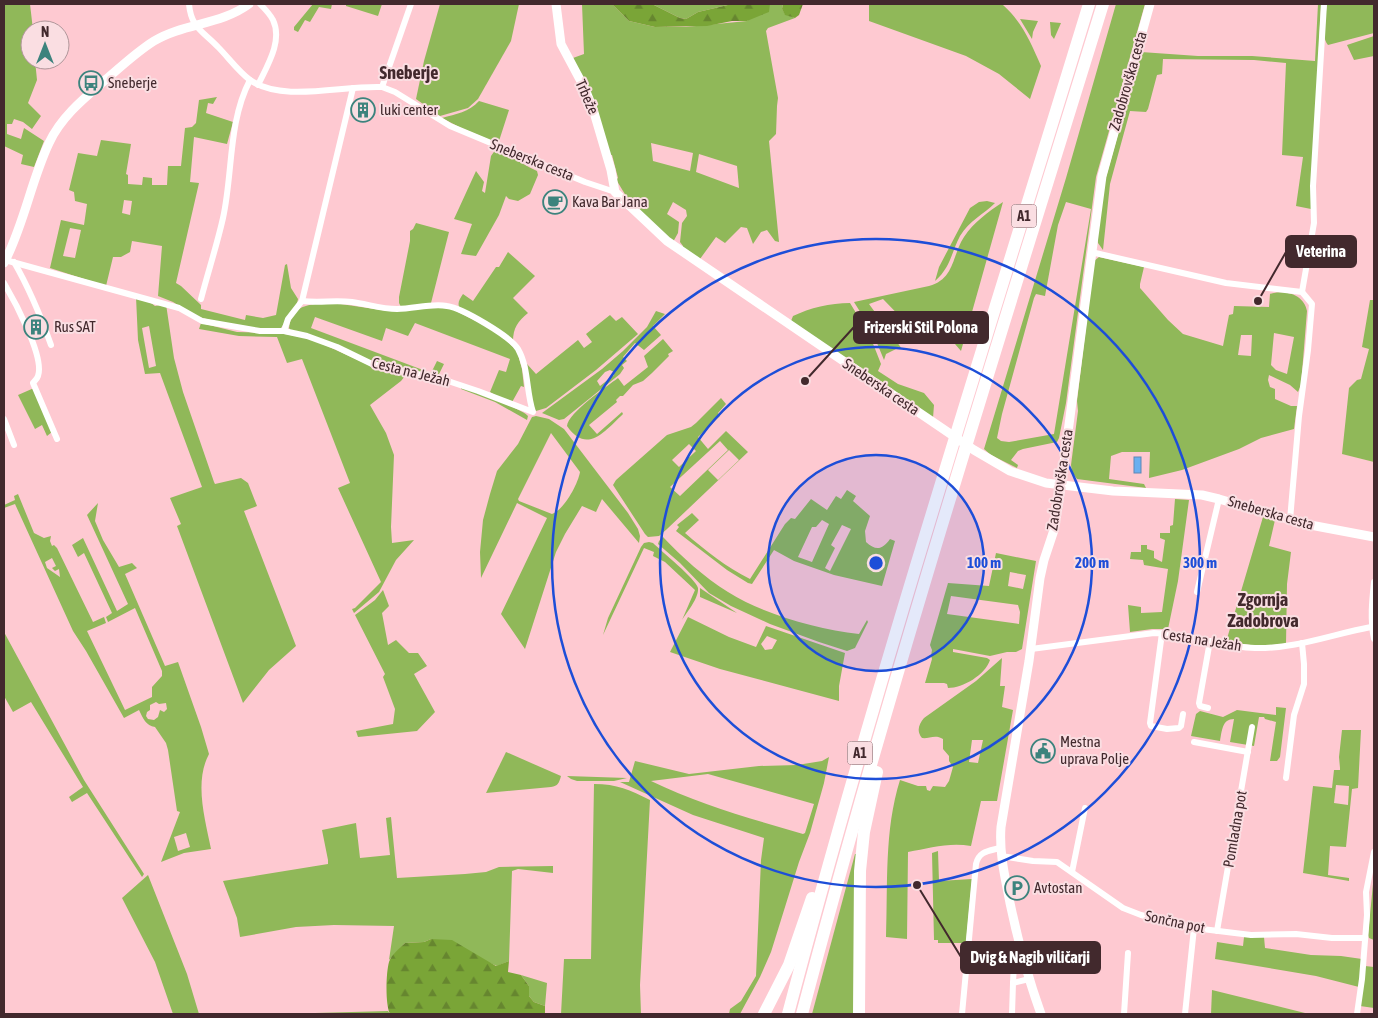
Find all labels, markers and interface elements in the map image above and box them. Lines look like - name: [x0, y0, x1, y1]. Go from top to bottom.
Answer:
- north arrow: [20, 20, 70, 70]
- text: N: [41, 24, 49, 40]
- street label: Zadobrovška cesta: [1105, 29, 1150, 132]
- district label: Sneberje: [380, 62, 438, 83]
- bus stop icon: Sneberje: [78, 70, 104, 96]
- place label: Sneberje: [108, 74, 157, 91]
- street label: Trbeže: [572, 77, 603, 117]
- building icon: luki center: [350, 97, 376, 123]
- place label: luki center: [380, 101, 438, 118]
- street label: Sneberska cesta: [488, 135, 576, 184]
- cafe icon: Kava Bar Jana: [542, 189, 568, 215]
- place label: Kava Bar Jana: [572, 193, 648, 210]
- road number: A1: [1012, 205, 1036, 228]
- callout: Veterina: [1286, 236, 1356, 267]
- text: Veterina: [1295, 242, 1346, 260]
- callout: Frizerski Stil Polona: [854, 312, 988, 343]
- building icon: Rus SAT: [23, 314, 49, 340]
- place label: Rus SAT: [54, 318, 96, 335]
- text: Frizerski Stil Polona: [864, 318, 978, 336]
- street label: Cesta na Ježah: [370, 354, 452, 389]
- street label: Sneberska cesta: [840, 355, 923, 418]
- street label: Zadobrovška cesta: [1043, 428, 1076, 532]
- street label: Sneberska cesta: [1226, 492, 1316, 533]
- centre of rings: [867, 554, 885, 572]
- text: 100 m: [967, 554, 1001, 571]
- text: 200 m: [1075, 554, 1109, 571]
- text: 300 m: [1183, 554, 1217, 571]
- district label: Zgornja Zadobrova: [1227, 589, 1299, 631]
- street label: Cesta na Ježah: [1161, 625, 1243, 654]
- place label: Mestna uprava Polje: [1060, 733, 1129, 767]
- public building icon: Mestna uprava Polje: [1030, 738, 1056, 764]
- road number: A1: [848, 741, 872, 764]
- street label: Pomladna pot: [1219, 789, 1250, 869]
- parking icon: Avtostan: [1004, 875, 1030, 901]
- place label: Avtostan: [1034, 879, 1083, 896]
- street label: Sončna pot: [1144, 907, 1207, 936]
- callout: Dvig & Nagib viličarji: [961, 942, 1100, 973]
- text: Dvig & Nagib viličarji: [970, 948, 1090, 966]

